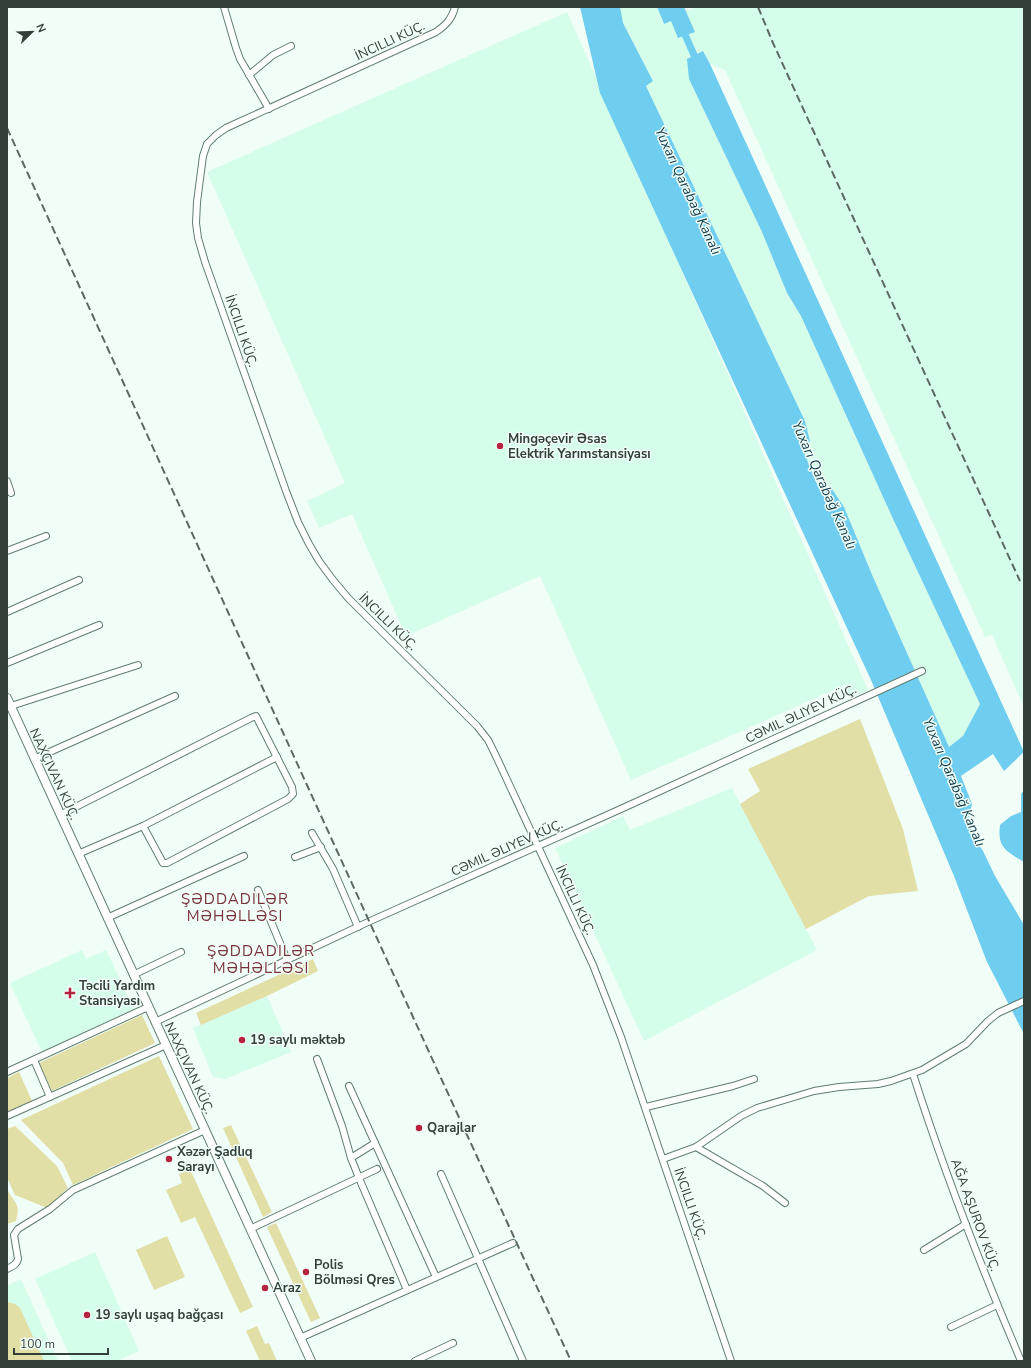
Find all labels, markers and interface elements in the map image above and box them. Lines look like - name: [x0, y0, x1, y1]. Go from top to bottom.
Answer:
- north arrow: [12, 12, 52, 52]
- street label: İNCILLI KÜÇ.: [352, 16, 428, 65]
- text: N: [32, 22, 49, 35]
- water label: Yuxarı Qarabağ Kanalı: [650, 124, 726, 258]
- street label: İNCILLI KÜÇ.: [220, 292, 263, 369]
- water label: Yuxarı Qarabağ Kanalı: [787, 418, 861, 552]
- place label: Mingəçevir Əsas Elektrik Yarımstansiyası: [508, 430, 651, 463]
- marker: Mingəçevir Əsas Elektrik Yarımstansiyası: [495, 441, 505, 451]
- street label: İNCILLI KÜÇ.: [355, 589, 422, 655]
- street label: CƏMIL ƏLIYEV KÜÇ.: [742, 679, 860, 748]
- water label: Yuxarı Qarabağ Kanalı: [918, 714, 990, 850]
- street label: NAXÇIVAN KÜÇ.: [25, 725, 84, 823]
- street label: CƏMIL ƏLIYEV KÜÇ.: [448, 814, 566, 881]
- street label: İNCILLI KÜÇ.: [551, 862, 600, 938]
- district label: ŞƏDDADILƏR MƏHƏLLƏSI: [181, 889, 289, 926]
- district label: ŞƏDDADILƏR MƏHƏLLƏSI: [207, 941, 315, 978]
- place label: Təcili Yardım Stansiyası: [79, 977, 155, 1010]
- marker: Təcili Yardım Stansiyası: [64, 987, 76, 999]
- street label: NAXÇIVAN KÜÇ.: [160, 1019, 219, 1117]
- place label: 19 saylı məktəb: [250, 1031, 346, 1049]
- marker: 19 saylı məktəb: [237, 1035, 247, 1045]
- place label: Qarajlar: [427, 1119, 477, 1137]
- marker: Qarajlar: [414, 1123, 424, 1133]
- place label: Xəzər Şadlıq Sarayı: [176, 1143, 253, 1176]
- marker: Xəzər Şadlıq Sarayı: [164, 1154, 174, 1164]
- street label: AĞA AŞUROV KÜÇ.: [946, 1156, 1005, 1274]
- street label: İNCILLI KÜÇ.: [669, 1165, 712, 1242]
- place label: Polis Bölməsi Qres: [314, 1256, 395, 1289]
- marker: Polis Bölməsi Qres: [301, 1267, 311, 1277]
- place label: Araz: [273, 1279, 301, 1297]
- marker: Araz: [260, 1283, 270, 1293]
- place label: 19 saylı uşaq bağçası: [95, 1306, 223, 1324]
- marker: 19 saylı uşaq bağçası: [82, 1310, 92, 1320]
- scale bar: [14, 1330, 108, 1356]
- text: 100 m: [20, 1336, 55, 1352]

